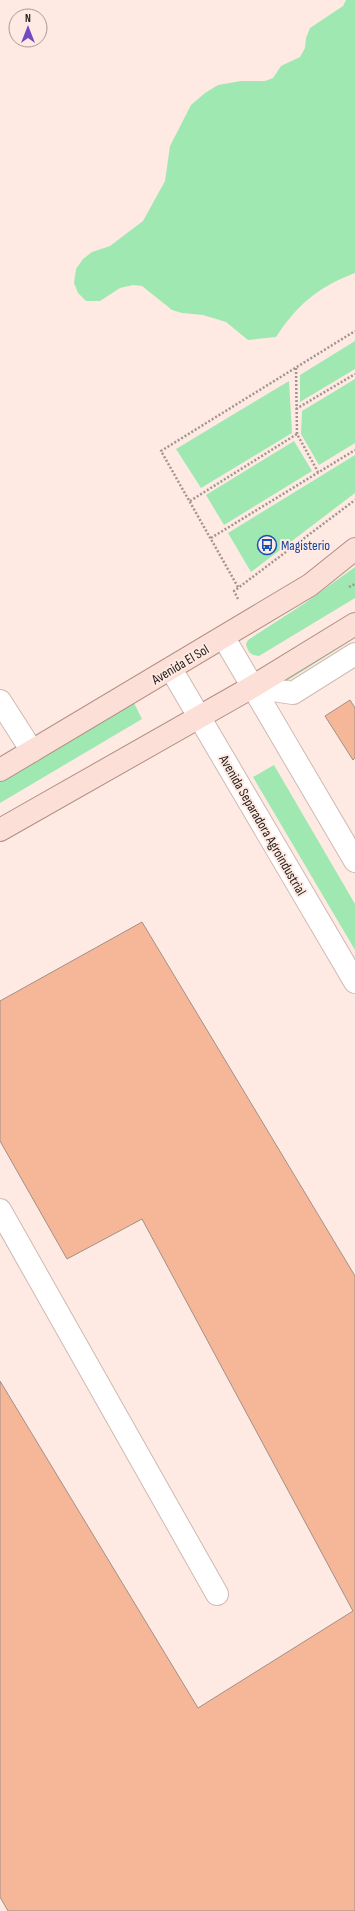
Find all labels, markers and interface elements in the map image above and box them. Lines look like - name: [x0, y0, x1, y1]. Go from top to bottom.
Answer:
- north arrow: [8, 8, 48, 48]
- text: N: [25, 12, 31, 25]
- bus stop icon: Magisterio: [256, 534, 278, 556]
- place label: Magisterio: [281, 537, 330, 554]
- street label: Avenida El Sol: [148, 641, 212, 689]
- street label: Avenida Separadora Agroindustrial: [215, 751, 310, 899]

